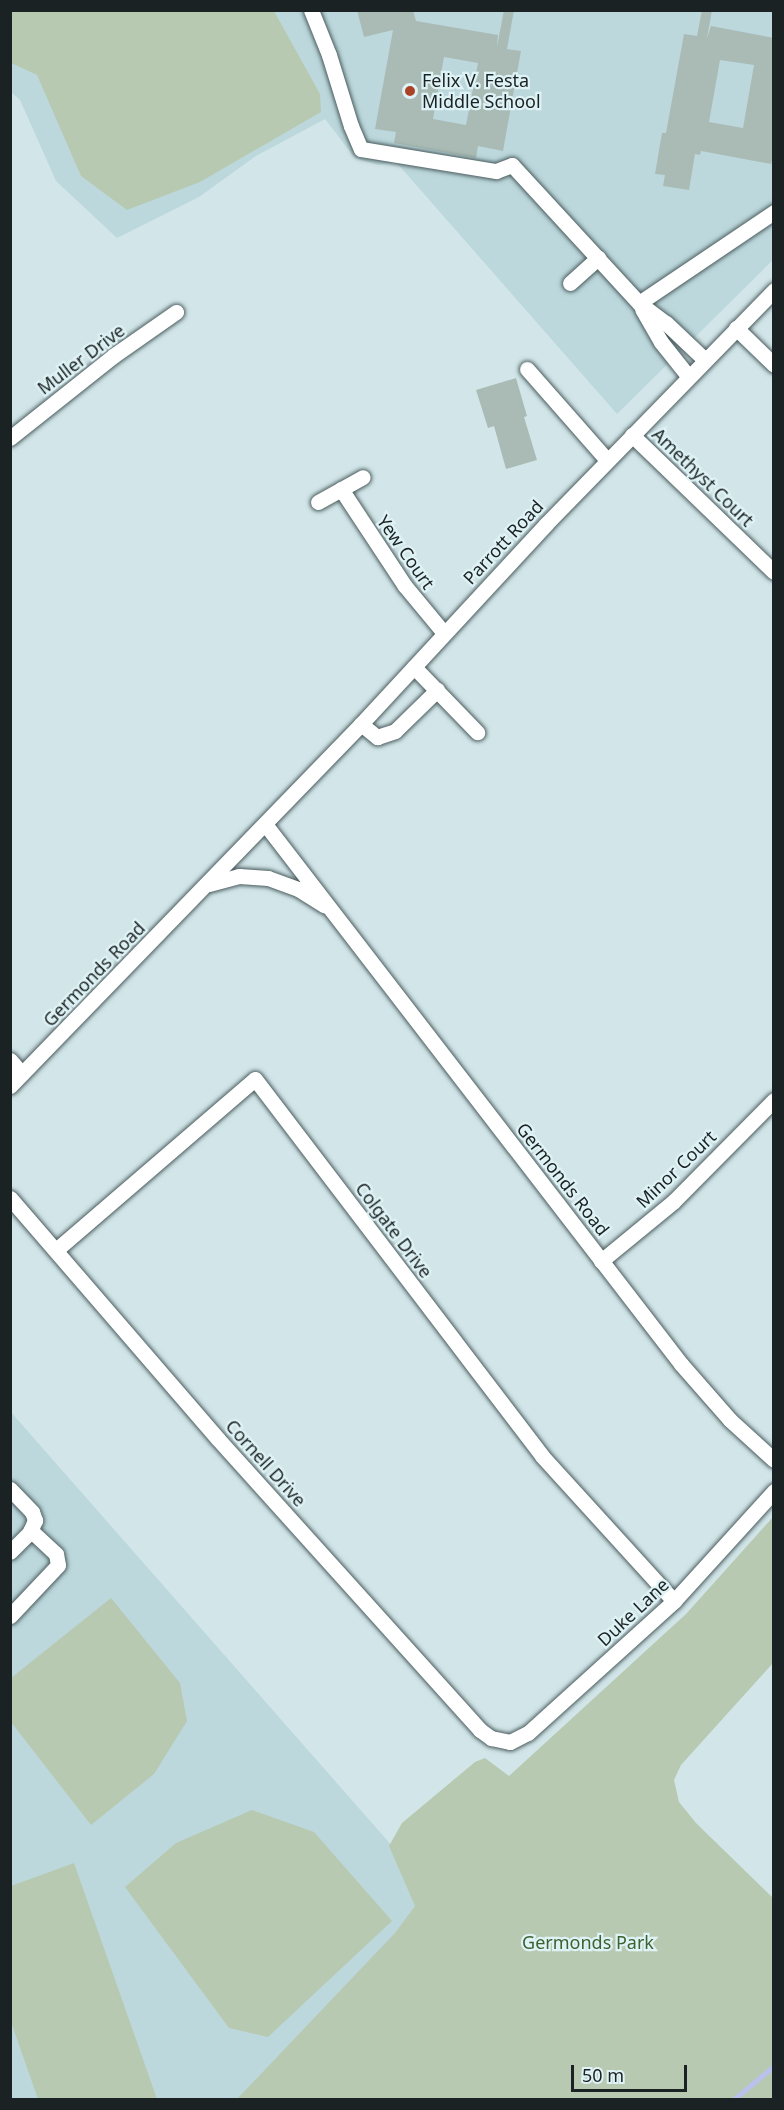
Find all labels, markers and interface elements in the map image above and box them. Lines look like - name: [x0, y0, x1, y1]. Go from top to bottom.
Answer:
- place label: Felix V. Festa Middle School: [422, 70, 541, 112]
- marker: Felix V. Festa Middle School: [403, 84, 417, 98]
- street label: Muller Drive: [33, 319, 129, 399]
- street label: Amethyst Court: [648, 423, 758, 531]
- street label: Parrott Road: [459, 495, 547, 589]
- street label: Yew Court: [373, 511, 439, 593]
- street label: Germonds Road: [39, 917, 149, 1031]
- street label: Germonds Road: [512, 1118, 614, 1240]
- street label: Minor Court: [632, 1126, 720, 1212]
- street label: Colgate Drive: [351, 1178, 437, 1282]
- street label: Cornell Drive: [221, 1415, 311, 1511]
- street label: Duke Lane: [593, 1574, 673, 1650]
- park label: Germonds Park: [522, 1931, 654, 1953]
- scale bar: [574, 2053, 690, 2091]
- text: 50 m: [582, 2063, 624, 2087]

